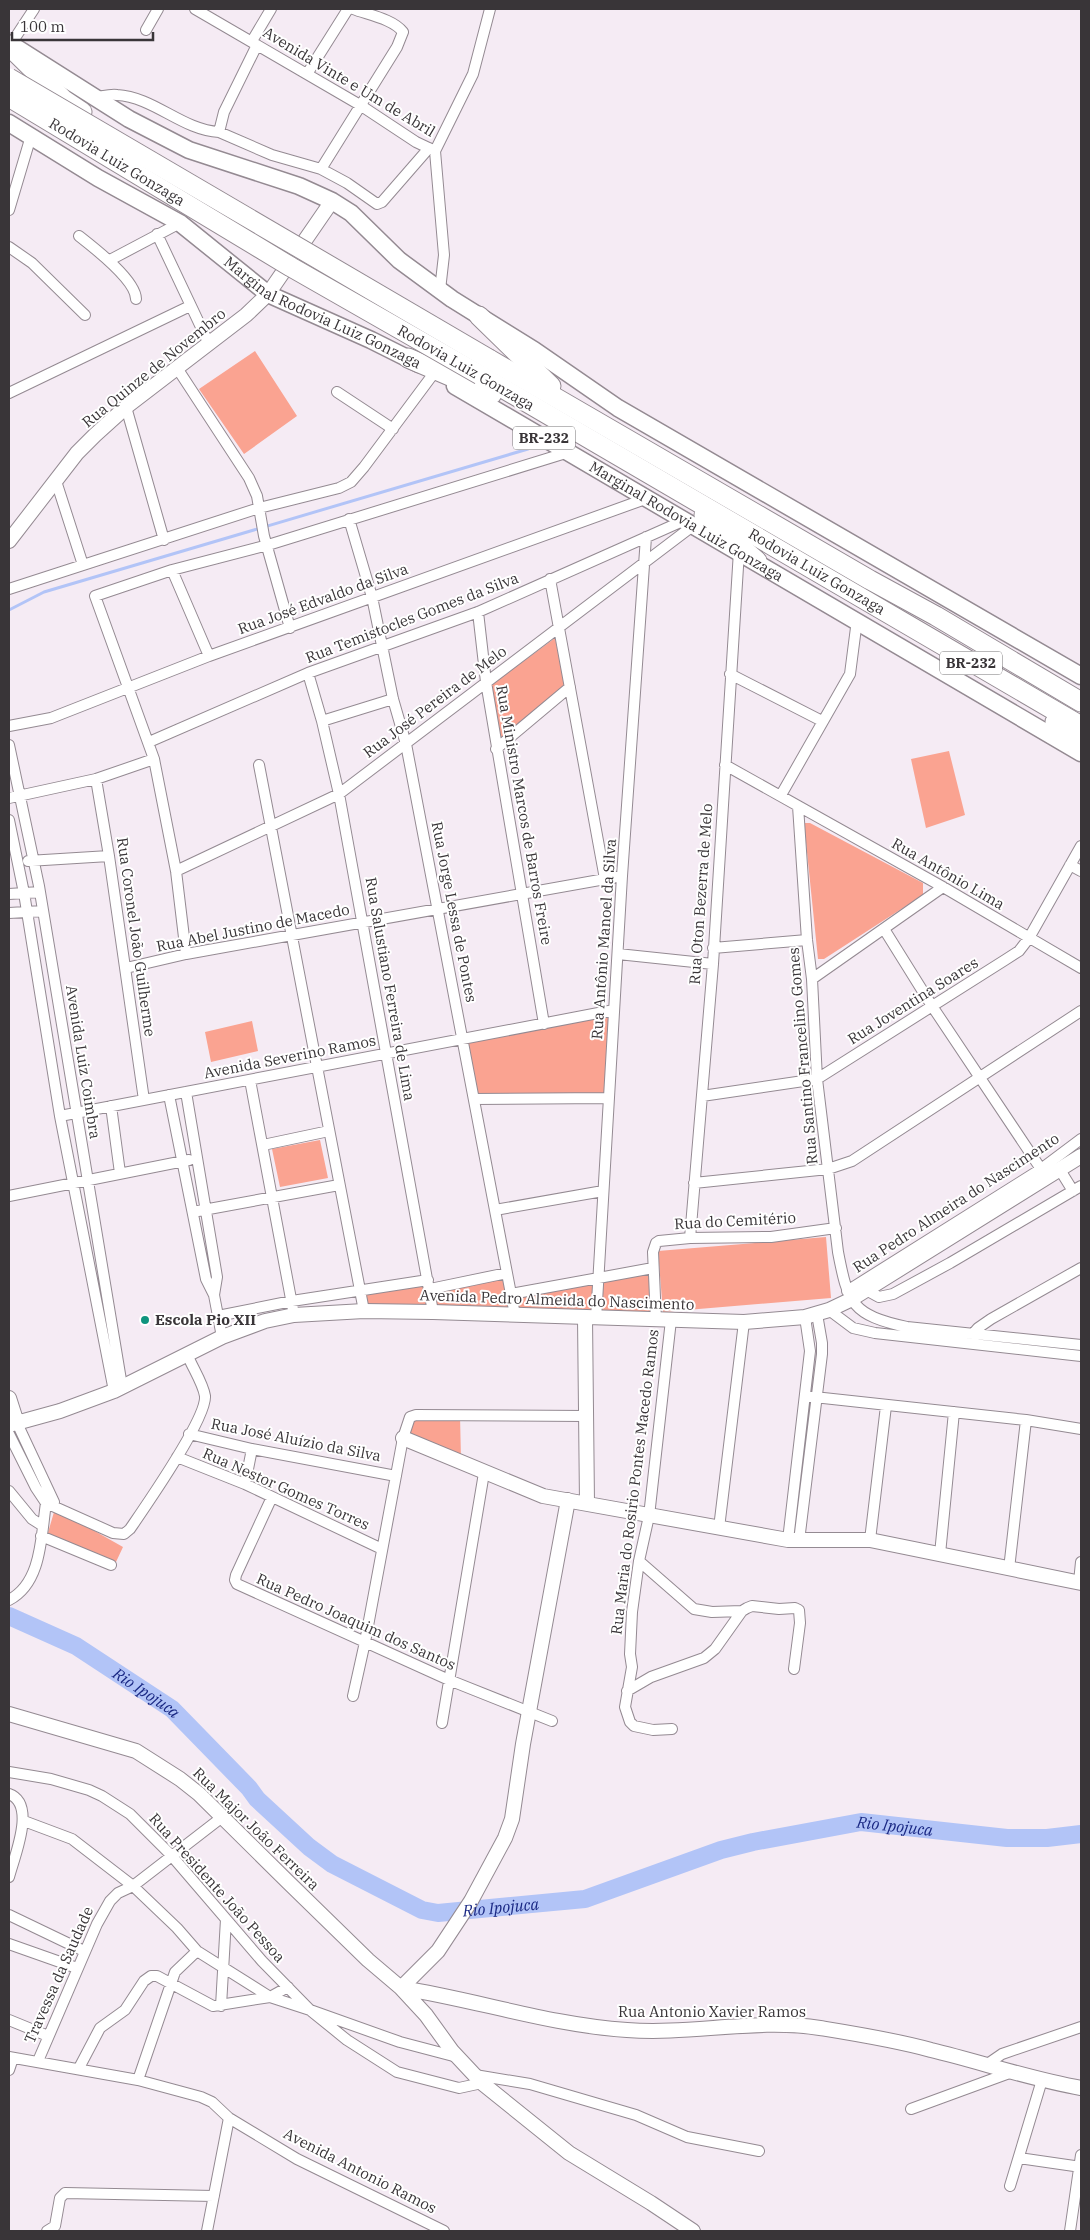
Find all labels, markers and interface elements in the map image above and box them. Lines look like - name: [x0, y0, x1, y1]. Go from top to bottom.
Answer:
- scale bar: [12, 10, 154, 42]
- text: 100 m: [20, 17, 65, 36]
- street label: Avenida Vinte e Um de Abril: [260, 22, 439, 141]
- street label: Rodovia Luiz Gonzaga: [46, 113, 189, 210]
- street label: Marginal Rodovia Luiz Gonzaga: [220, 252, 425, 373]
- street label: Rua Quinze de Novembro: [78, 304, 229, 431]
- street label: Rodovia Luiz Gonzaga: [394, 321, 538, 415]
- road number: BR-232: [513, 426, 575, 449]
- street label: Marginal Rodovia Luiz Gonzaga: [586, 457, 787, 585]
- street label: Rodovia Luiz Gonzaga: [745, 524, 889, 619]
- street label: Rua José Edvaldo da Silva: [235, 559, 411, 638]
- street label: Rua Temistocles Gomes da Silva: [303, 568, 521, 667]
- street label: Rua José Pereira de Melo: [359, 641, 510, 762]
- road number: BR-232: [940, 651, 1002, 674]
- street label: Rua Ministro Marcos de Barros Freire: [492, 684, 557, 946]
- street label: Rua Oton Bezerra de Melo: [685, 803, 716, 985]
- street label: Rua Jorge Lessa de Pontes: [428, 820, 481, 1004]
- street label: Rua Antônio Lima: [889, 834, 1008, 914]
- street label: Rua Coronel João Guilherme: [113, 836, 160, 1038]
- street label: Rua Antônio Manoel da Silva: [587, 838, 620, 1040]
- street label: Rua Salustiano Ferreira de Lima: [361, 876, 420, 1102]
- street label: Rua Abel Justino de Macedo: [155, 899, 351, 956]
- street label: Rua Santino Francelino Gomes: [784, 947, 821, 1165]
- street label: Rua Joventina Soares: [844, 953, 982, 1048]
- street label: Avenida Luiz Coimbra: [62, 984, 105, 1140]
- street label: Avenida Severino Ramos: [202, 1030, 378, 1083]
- street label: Rua Pedro Almeira do Nascimento: [849, 1129, 1062, 1277]
- street label: Rua do Cemitério: [674, 1208, 796, 1233]
- street label: Avenida Pedro Almeida do Nascimento: [419, 1285, 695, 1314]
- place label: Escola Pio XII: [155, 1310, 256, 1329]
- marker: Escola Pio XII: [139, 1314, 151, 1326]
- street label: Rua Maria do Rosirio Pontes Macedo Ramos: [606, 1328, 663, 1636]
- street label: Rua José Aluízio da Silva: [209, 1414, 383, 1465]
- street label: Rua Nestor Gomes Torres: [200, 1443, 372, 1534]
- street label: Rua Pedro Joaquim dos Santos: [254, 1569, 459, 1674]
- water label: Rio Ipojuca: [108, 1663, 185, 1722]
- street label: Rua Major João Ferreira: [189, 1763, 324, 1894]
- street label: Rua Presidente João Pessoa: [145, 1809, 289, 1966]
- water label: Rio Ipojuca: [855, 1811, 934, 1840]
- water label: Rio Ipojuca: [461, 1893, 540, 1921]
- street label: Travessa da Saudade: [20, 1903, 97, 2046]
- street label: Rua Antonio Xavier Ramos: [618, 2002, 806, 2021]
- street label: Avenida Antonio Ramos: [281, 2124, 440, 2217]

